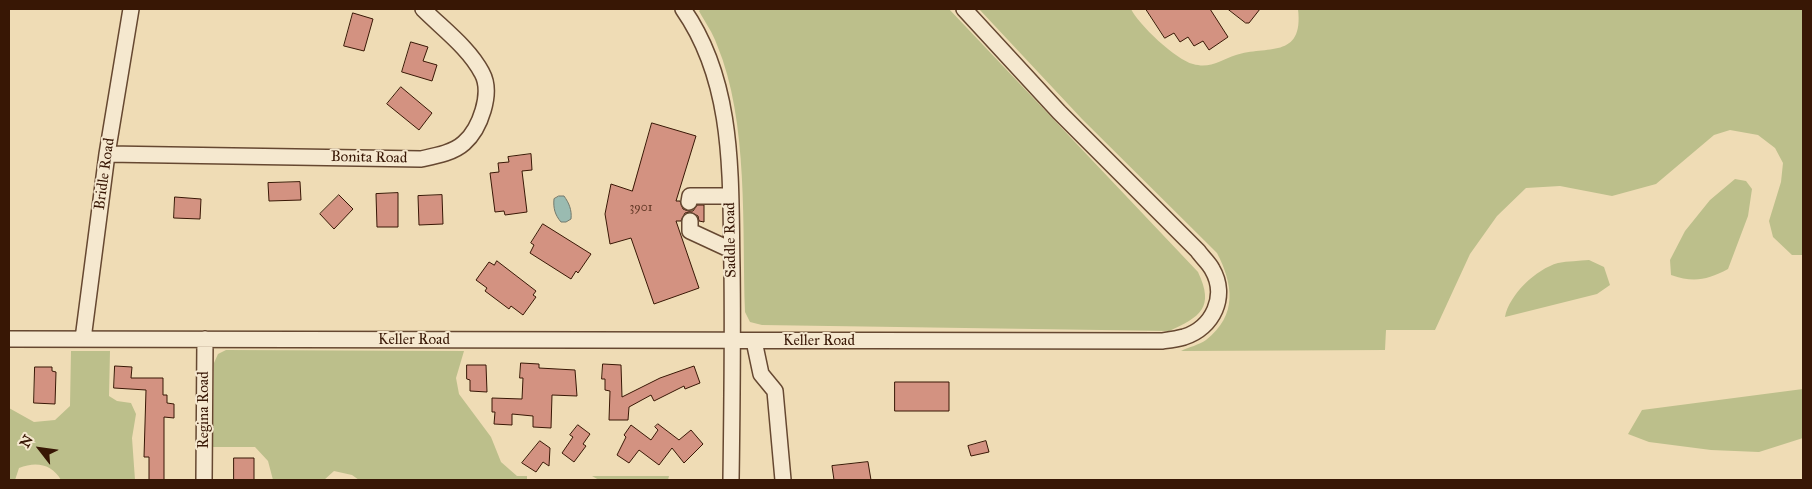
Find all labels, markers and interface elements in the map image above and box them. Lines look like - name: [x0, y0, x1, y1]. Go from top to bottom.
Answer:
- street label: Bridle Road: [91, 137, 119, 211]
- street label: Bonita Road: [331, 148, 407, 168]
- house number: 3901: [630, 201, 652, 215]
- street label: Saddle Road: [721, 202, 741, 278]
- street label: Keller Road: [378, 331, 450, 349]
- street label: Keller Road: [783, 332, 855, 350]
- street label: Regina Road: [195, 371, 213, 449]
- north arrow: [15, 424, 65, 474]
- text: N: [16, 432, 37, 451]

